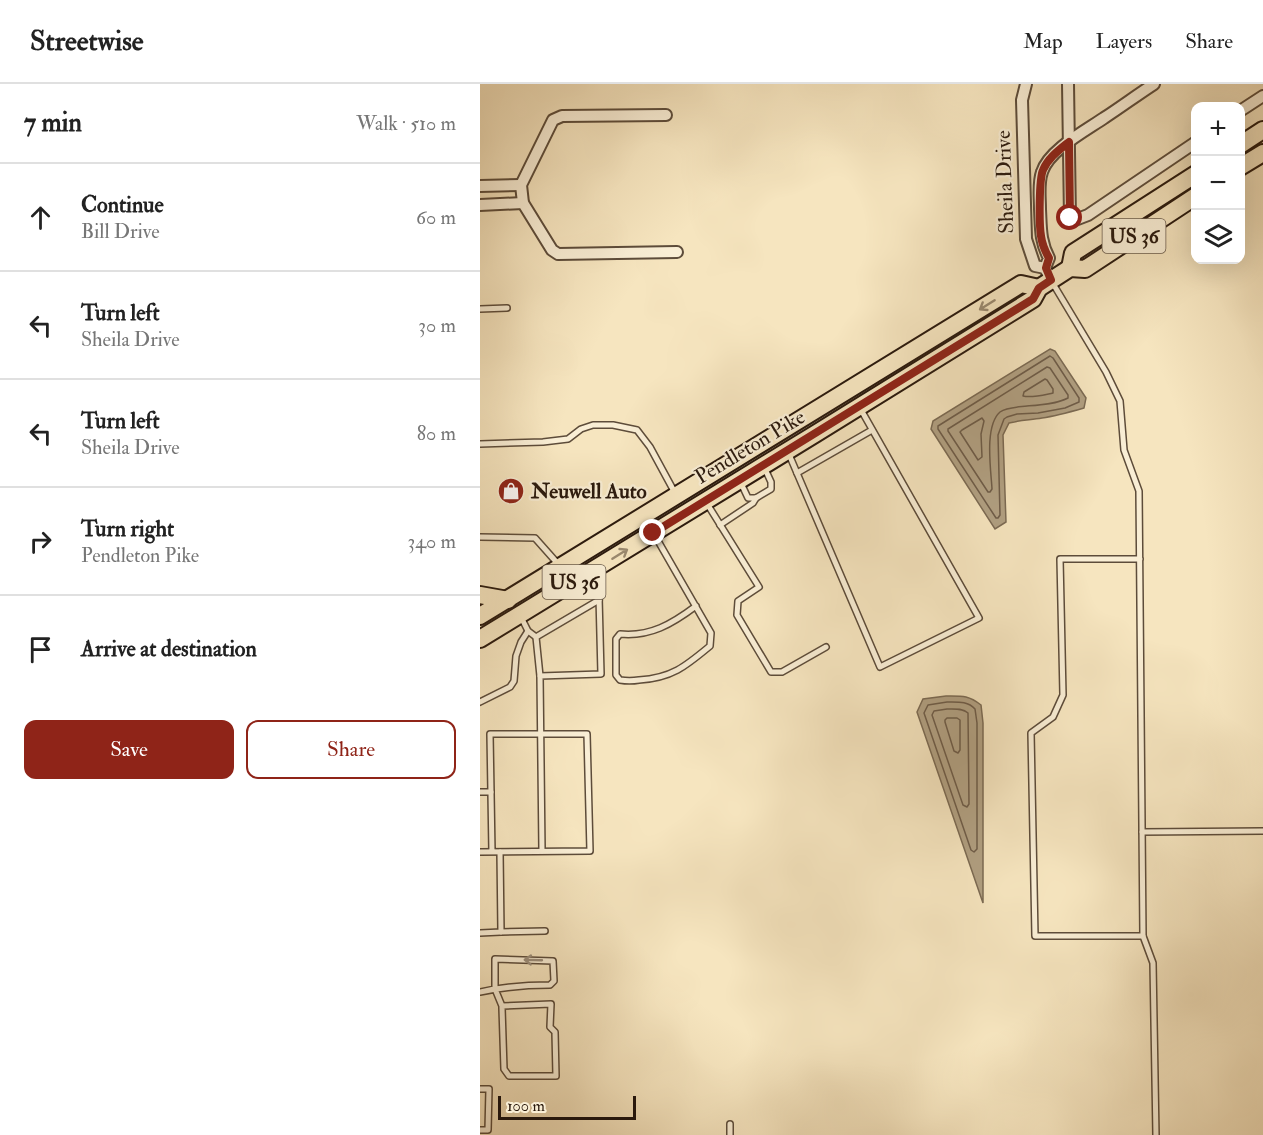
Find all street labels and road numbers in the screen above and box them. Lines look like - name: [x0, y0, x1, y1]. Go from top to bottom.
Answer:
- street label: Sheila Drive: [990, 130, 1020, 234]
- road number: US 36: [1102, 219, 1166, 253]
- street label: Pendleton Pike: [690, 403, 810, 491]
- road number: US 36: [542, 565, 605, 599]

